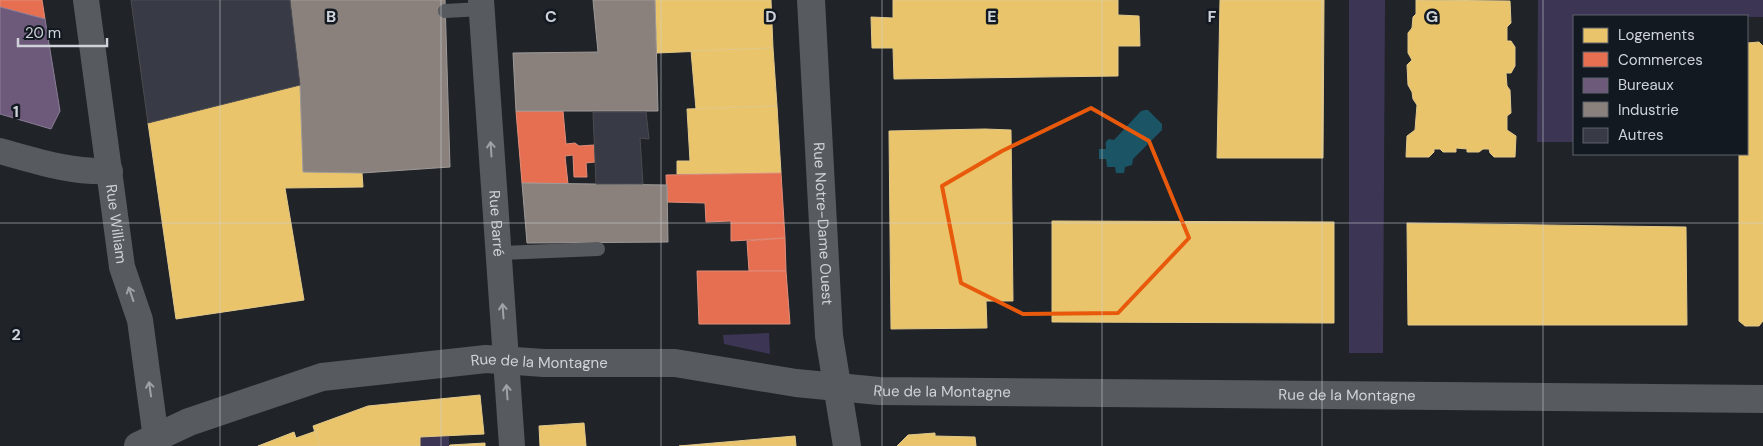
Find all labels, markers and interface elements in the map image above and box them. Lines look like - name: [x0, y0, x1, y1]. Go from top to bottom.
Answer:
- text: B: [326, 6, 336, 27]
- text: C: [545, 6, 557, 27]
- text: D: [765, 6, 777, 27]
- text: E: [987, 6, 997, 27]
- text: F: [1208, 6, 1217, 27]
- text: G: [1426, 6, 1438, 27]
- scale bar: [18, 15, 106, 47]
- legend: [1573, 15, 1748, 155]
- text: 20 m: [25, 23, 61, 43]
- text: Logements: [1618, 25, 1695, 45]
- text: Commerces: [1618, 50, 1703, 70]
- text: Bureaux: [1618, 75, 1674, 95]
- text: Industrie: [1618, 100, 1679, 120]
- text: 1: [13, 101, 19, 122]
- text: Autres: [1618, 125, 1664, 145]
- one-way arrow: [487, 142, 496, 158]
- street label: Rue Notre-Dame Ouest: [809, 142, 837, 306]
- street label: Rue William: [101, 183, 131, 265]
- street label: Rue Barré: [484, 190, 509, 257]
- one-way arrow: [126, 286, 135, 302]
- one-way arrow: [498, 304, 507, 320]
- text: 2: [11, 324, 21, 345]
- street label: Rue de la Montagne: [470, 349, 608, 373]
- one-way arrow: [145, 381, 155, 397]
- street label: Rue de la Montagne: [873, 381, 1011, 402]
- one-way arrow: [502, 384, 512, 400]
- street label: Rue de la Montagne: [1278, 385, 1416, 406]

